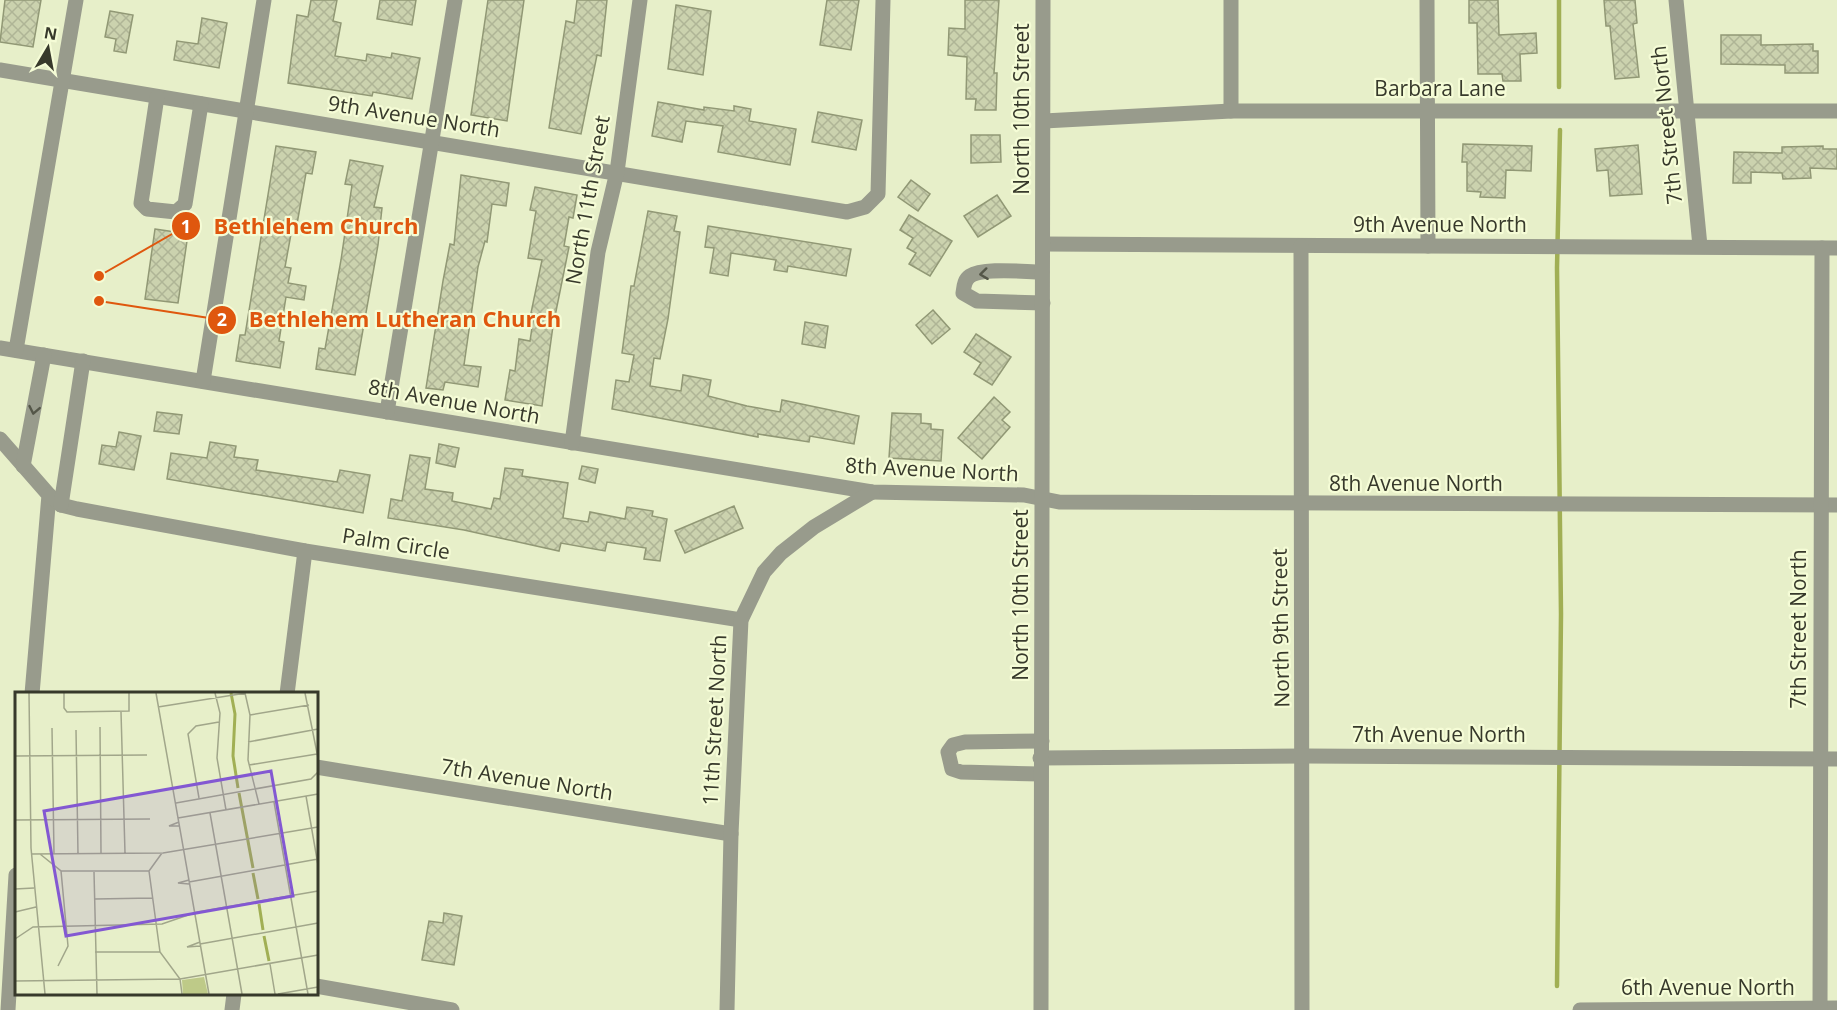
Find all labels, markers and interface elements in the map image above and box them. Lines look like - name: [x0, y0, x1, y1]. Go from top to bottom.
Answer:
- north arrow: [18, 18, 78, 78]
- text: N: [42, 21, 59, 45]
- street label: North 10th Street: [1007, 23, 1035, 195]
- street label: 7th Street North: [1644, 44, 1688, 206]
- street label: Barbara Lane: [1374, 74, 1506, 102]
- street label: 9th Avenue North: [326, 89, 502, 143]
- street label: North 11th Street: [558, 113, 616, 287]
- callout: Bethlehem Church: [171, 206, 430, 246]
- text: Bethlehem Church: [214, 210, 418, 240]
- street label: 9th Avenue North: [1353, 210, 1527, 238]
- text: 1: [181, 214, 191, 238]
- one-way arrow: [979, 267, 989, 279]
- callout: Bethlehem Lutheran Church: [207, 300, 573, 340]
- text: Bethlehem Lutheran Church: [249, 303, 561, 333]
- text: 2: [217, 307, 227, 331]
- street label: 8th Avenue North: [366, 372, 542, 430]
- one-way arrow: [28, 405, 41, 415]
- street label: 8th Avenue North: [845, 450, 1020, 488]
- street label: 8th Avenue North: [1329, 469, 1503, 497]
- street label: North 10th Street: [1006, 509, 1034, 681]
- street label: Palm Circle: [340, 521, 452, 565]
- street label: North 9th Street: [1265, 548, 1295, 708]
- street label: 7th Street North: [1784, 549, 1812, 709]
- street label: 11th Street North: [696, 634, 732, 806]
- inset map: [15, 692, 318, 995]
- street label: 7th Avenue North: [1352, 720, 1526, 748]
- street label: 7th Avenue North: [439, 752, 615, 806]
- street label: 6th Avenue North: [1621, 973, 1795, 1001]

